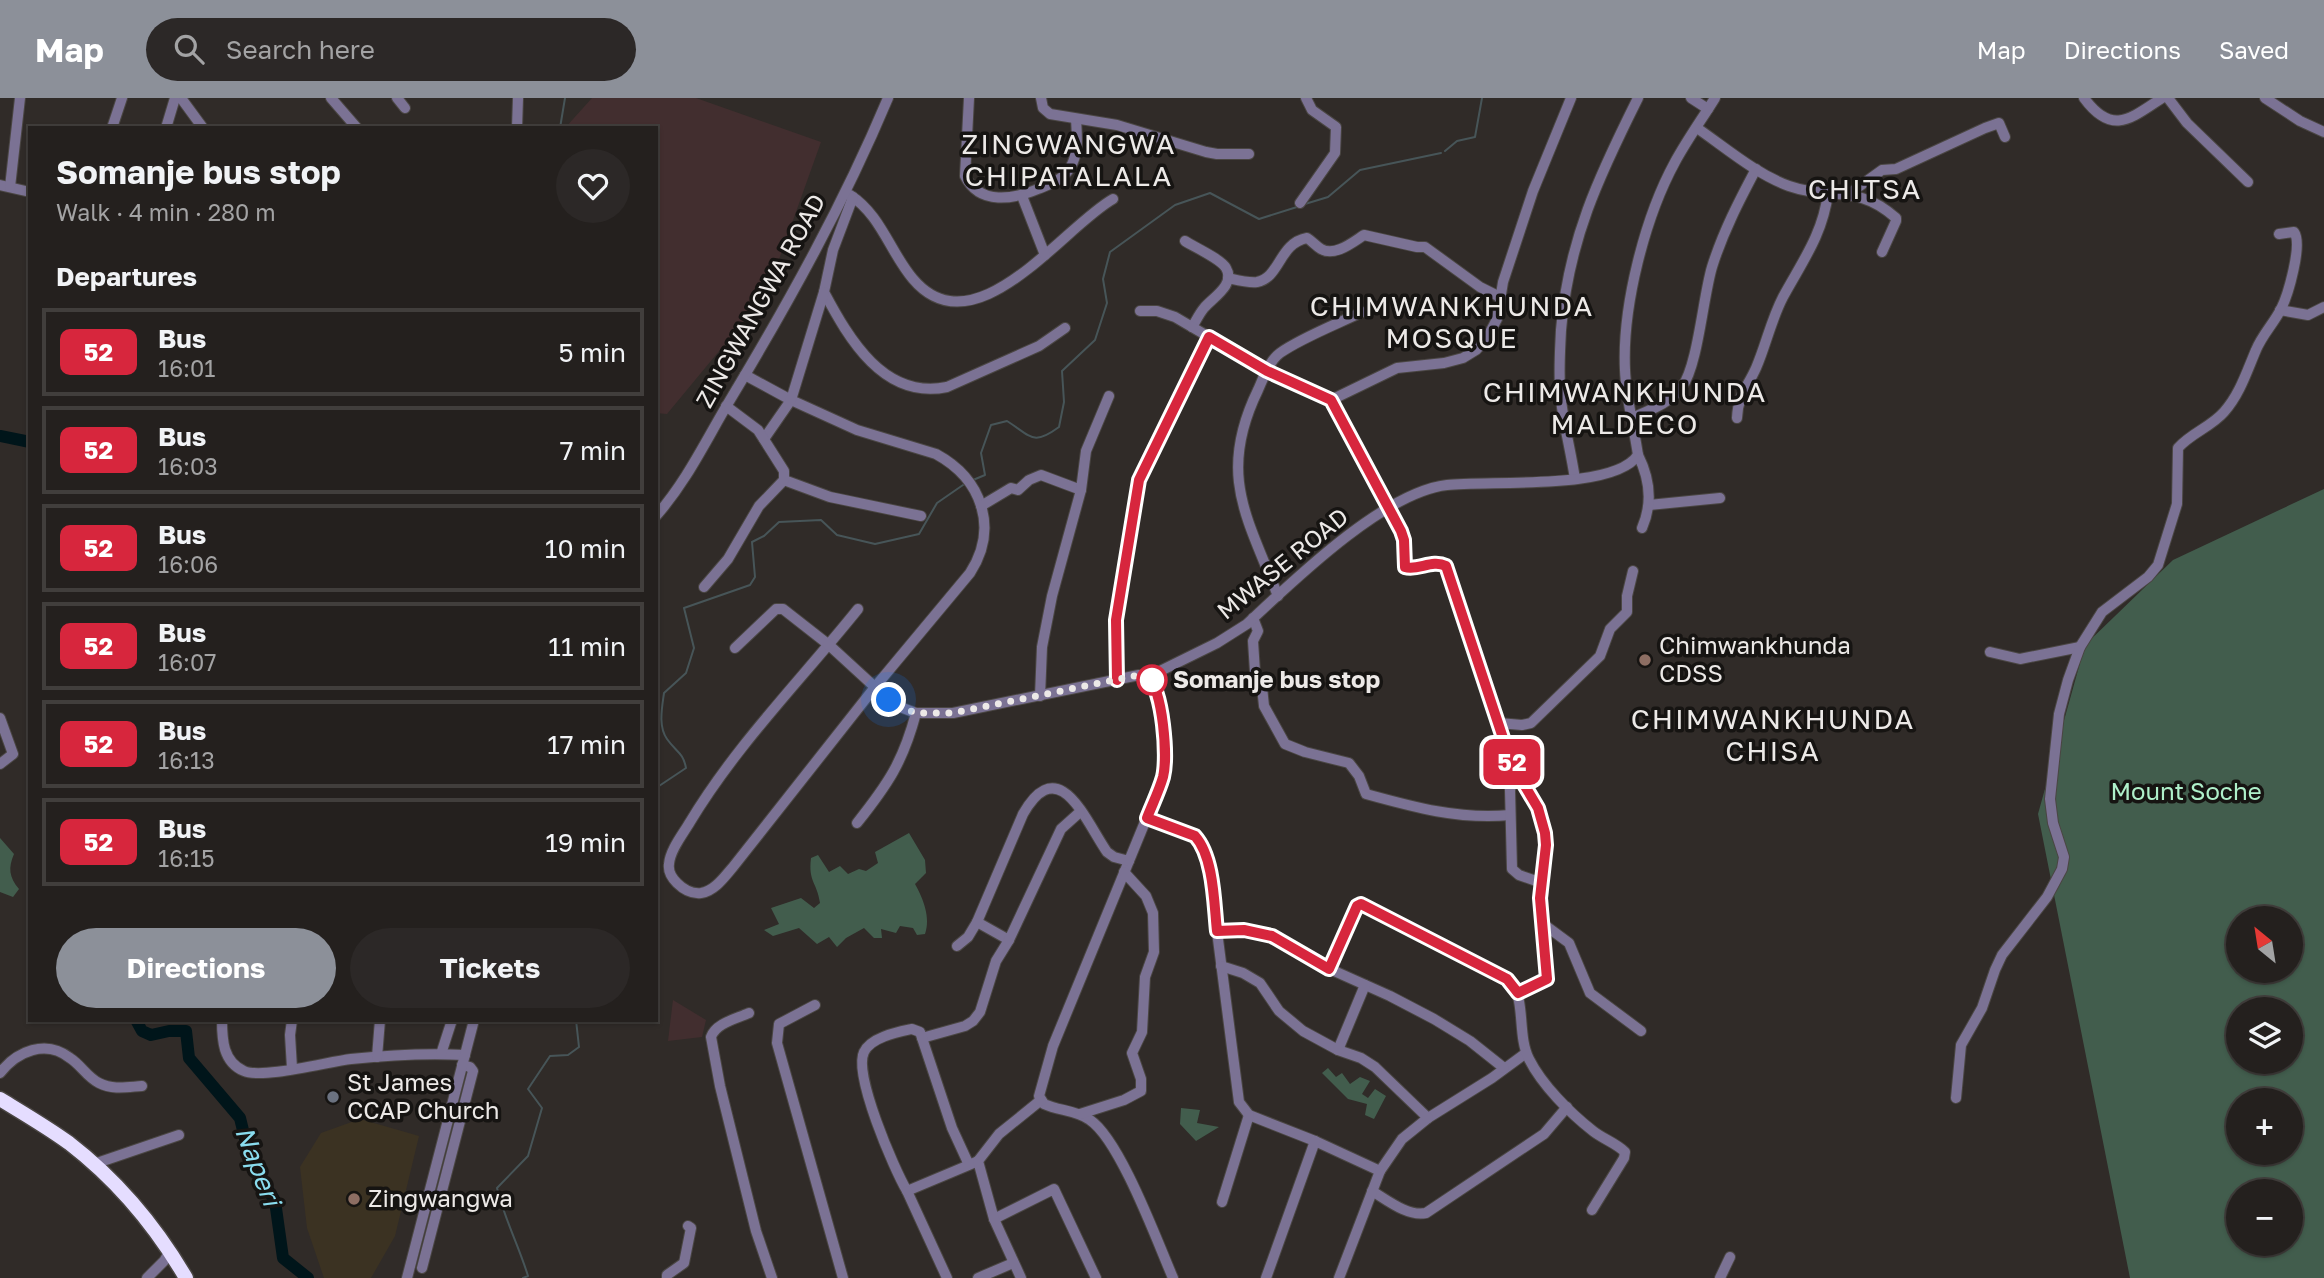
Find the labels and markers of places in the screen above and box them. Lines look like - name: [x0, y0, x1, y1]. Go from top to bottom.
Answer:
- place label: Chimwankhunda CDSS: [1659, 630, 1851, 687]
- marker: Chimwankhunda CDSS: [1637, 652, 1653, 668]
- place label: Somanje bus stop: [1173, 664, 1380, 693]
- marker: Somanje bus stop: [1137, 665, 1167, 695]
- place label: St James CCAP Church: [347, 1067, 500, 1124]
- marker: St James CCAP Church: [325, 1089, 341, 1105]
- place label: Zingwangwa: [368, 1183, 513, 1212]
- marker: Zingwangwa: [346, 1191, 362, 1207]

